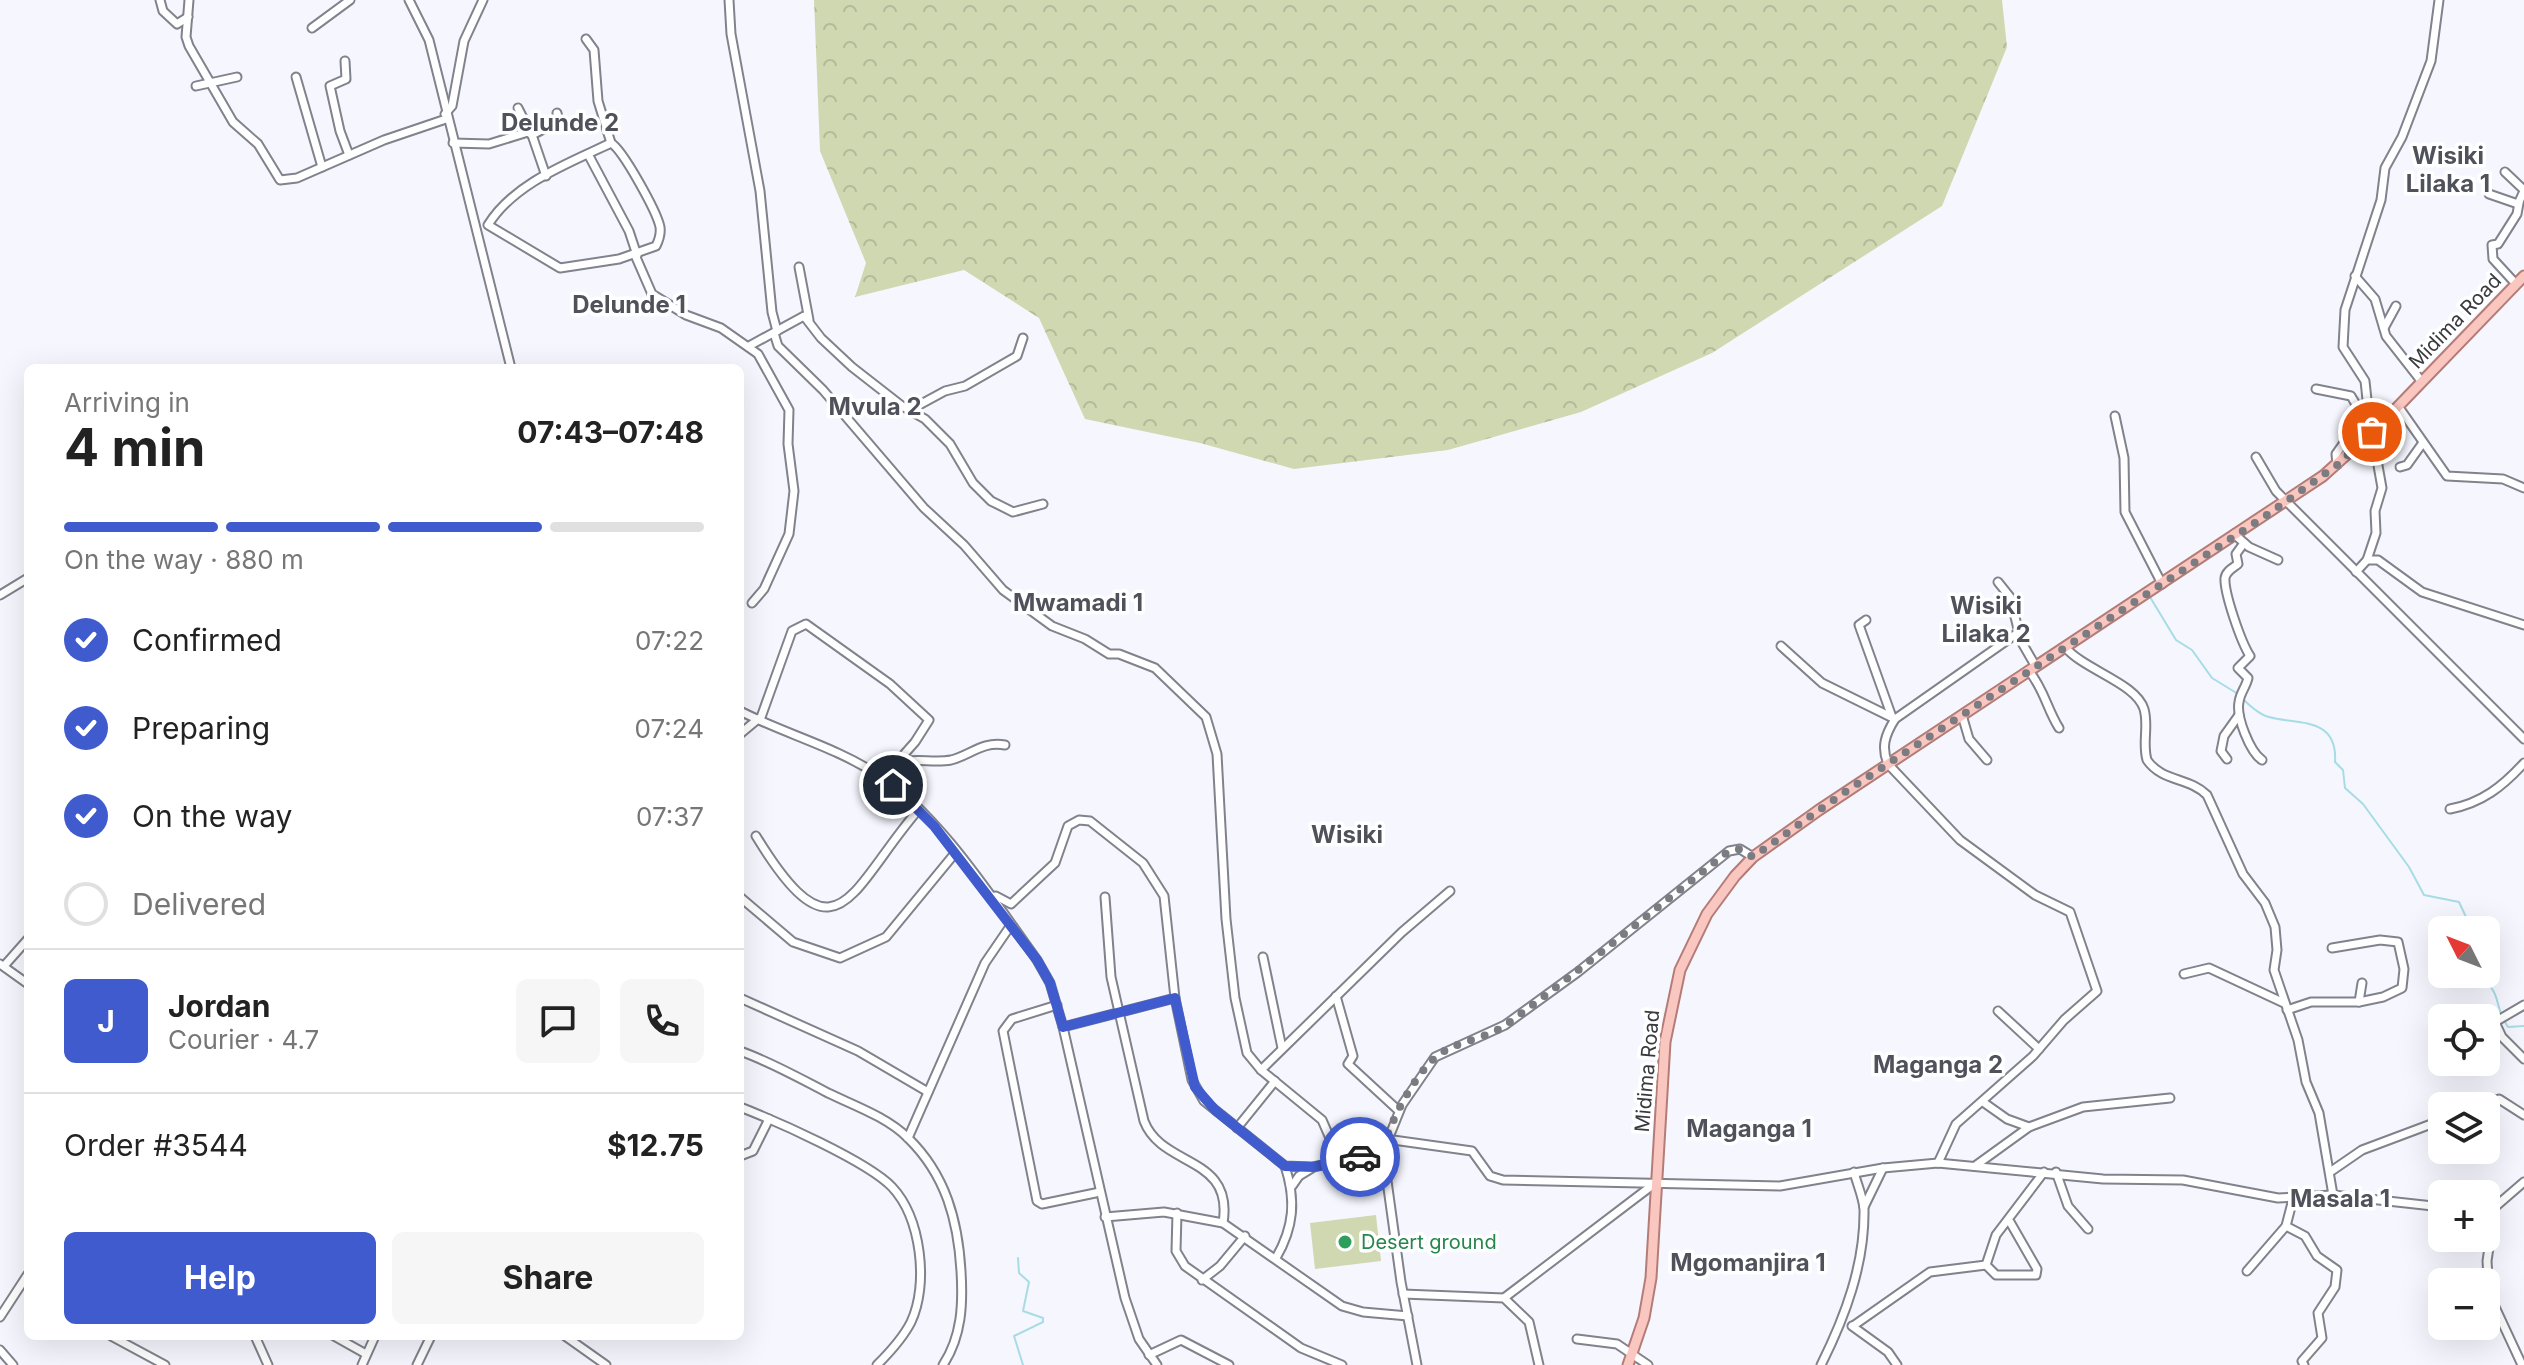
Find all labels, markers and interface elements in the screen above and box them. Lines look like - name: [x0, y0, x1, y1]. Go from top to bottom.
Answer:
- district label: Delunde 2: [501, 108, 619, 137]
- district label: Wisiki Lilaka 1: [2406, 141, 2490, 198]
- street label: Midima Road: [2404, 269, 2506, 373]
- district label: Delunde 1: [572, 290, 686, 319]
- text: Arriving in: [64, 387, 190, 418]
- district label: Mvula 2: [828, 392, 922, 421]
- pin: [2338, 398, 2406, 466]
- icon: bag: [2350, 410, 2394, 454]
- text: 07:43–07:48: [517, 414, 704, 450]
- text: 4 min: [64, 416, 205, 479]
- text: On the way · 880 m: [64, 544, 304, 575]
- district label: Mwamadi 1: [1013, 588, 1143, 617]
- district label: Wisiki Lilaka 2: [1941, 591, 2031, 648]
- icon: check: [64, 618, 108, 662]
- text: Confirmed: [132, 622, 282, 658]
- text: 07:22: [635, 625, 704, 656]
- icon: check: [64, 706, 108, 750]
- text: Preparing: [132, 710, 270, 746]
- text: 07:24: [635, 713, 704, 744]
- pin: [859, 751, 927, 819]
- icon: home: [871, 763, 915, 807]
- icon: check: [64, 794, 108, 838]
- text: On the way: [132, 798, 292, 834]
- text: 07:37: [636, 801, 704, 832]
- district label: Wisiki: [1311, 820, 1383, 849]
- text: Delivered: [132, 886, 266, 922]
- north arrow: [2428, 916, 2500, 988]
- map controls: [2428, 916, 2500, 1340]
- button: chat: [516, 979, 600, 1063]
- button: phone: [620, 979, 704, 1063]
- text: Jordan: [168, 988, 270, 1024]
- text: J: [97, 1003, 115, 1039]
- button: locate: [2428, 1004, 2500, 1076]
- street label: Midima Road: [1630, 1009, 1664, 1133]
- text: Courier · 4.7: [168, 1024, 319, 1055]
- district label: Maganga 2: [1873, 1050, 2003, 1079]
- button: layers: [2428, 1092, 2500, 1164]
- district label: Maganga 1: [1686, 1114, 1812, 1143]
- courier: [1320, 1117, 1400, 1197]
- text: Order #3544: [64, 1127, 248, 1163]
- text: $12.75: [607, 1127, 704, 1163]
- icon: car: [1338, 1135, 1382, 1179]
- button: +: [2428, 1180, 2500, 1252]
- district label: Masala 1: [2290, 1184, 2390, 1213]
- place label: Desert ground: [1361, 1230, 1497, 1254]
- button: Help: [64, 1232, 376, 1324]
- button: Share: [392, 1232, 704, 1324]
- marker: Desert ground: [1336, 1233, 1354, 1251]
- district label: Mgomanjira 1: [1670, 1248, 1826, 1277]
- button: −: [2428, 1268, 2500, 1340]

